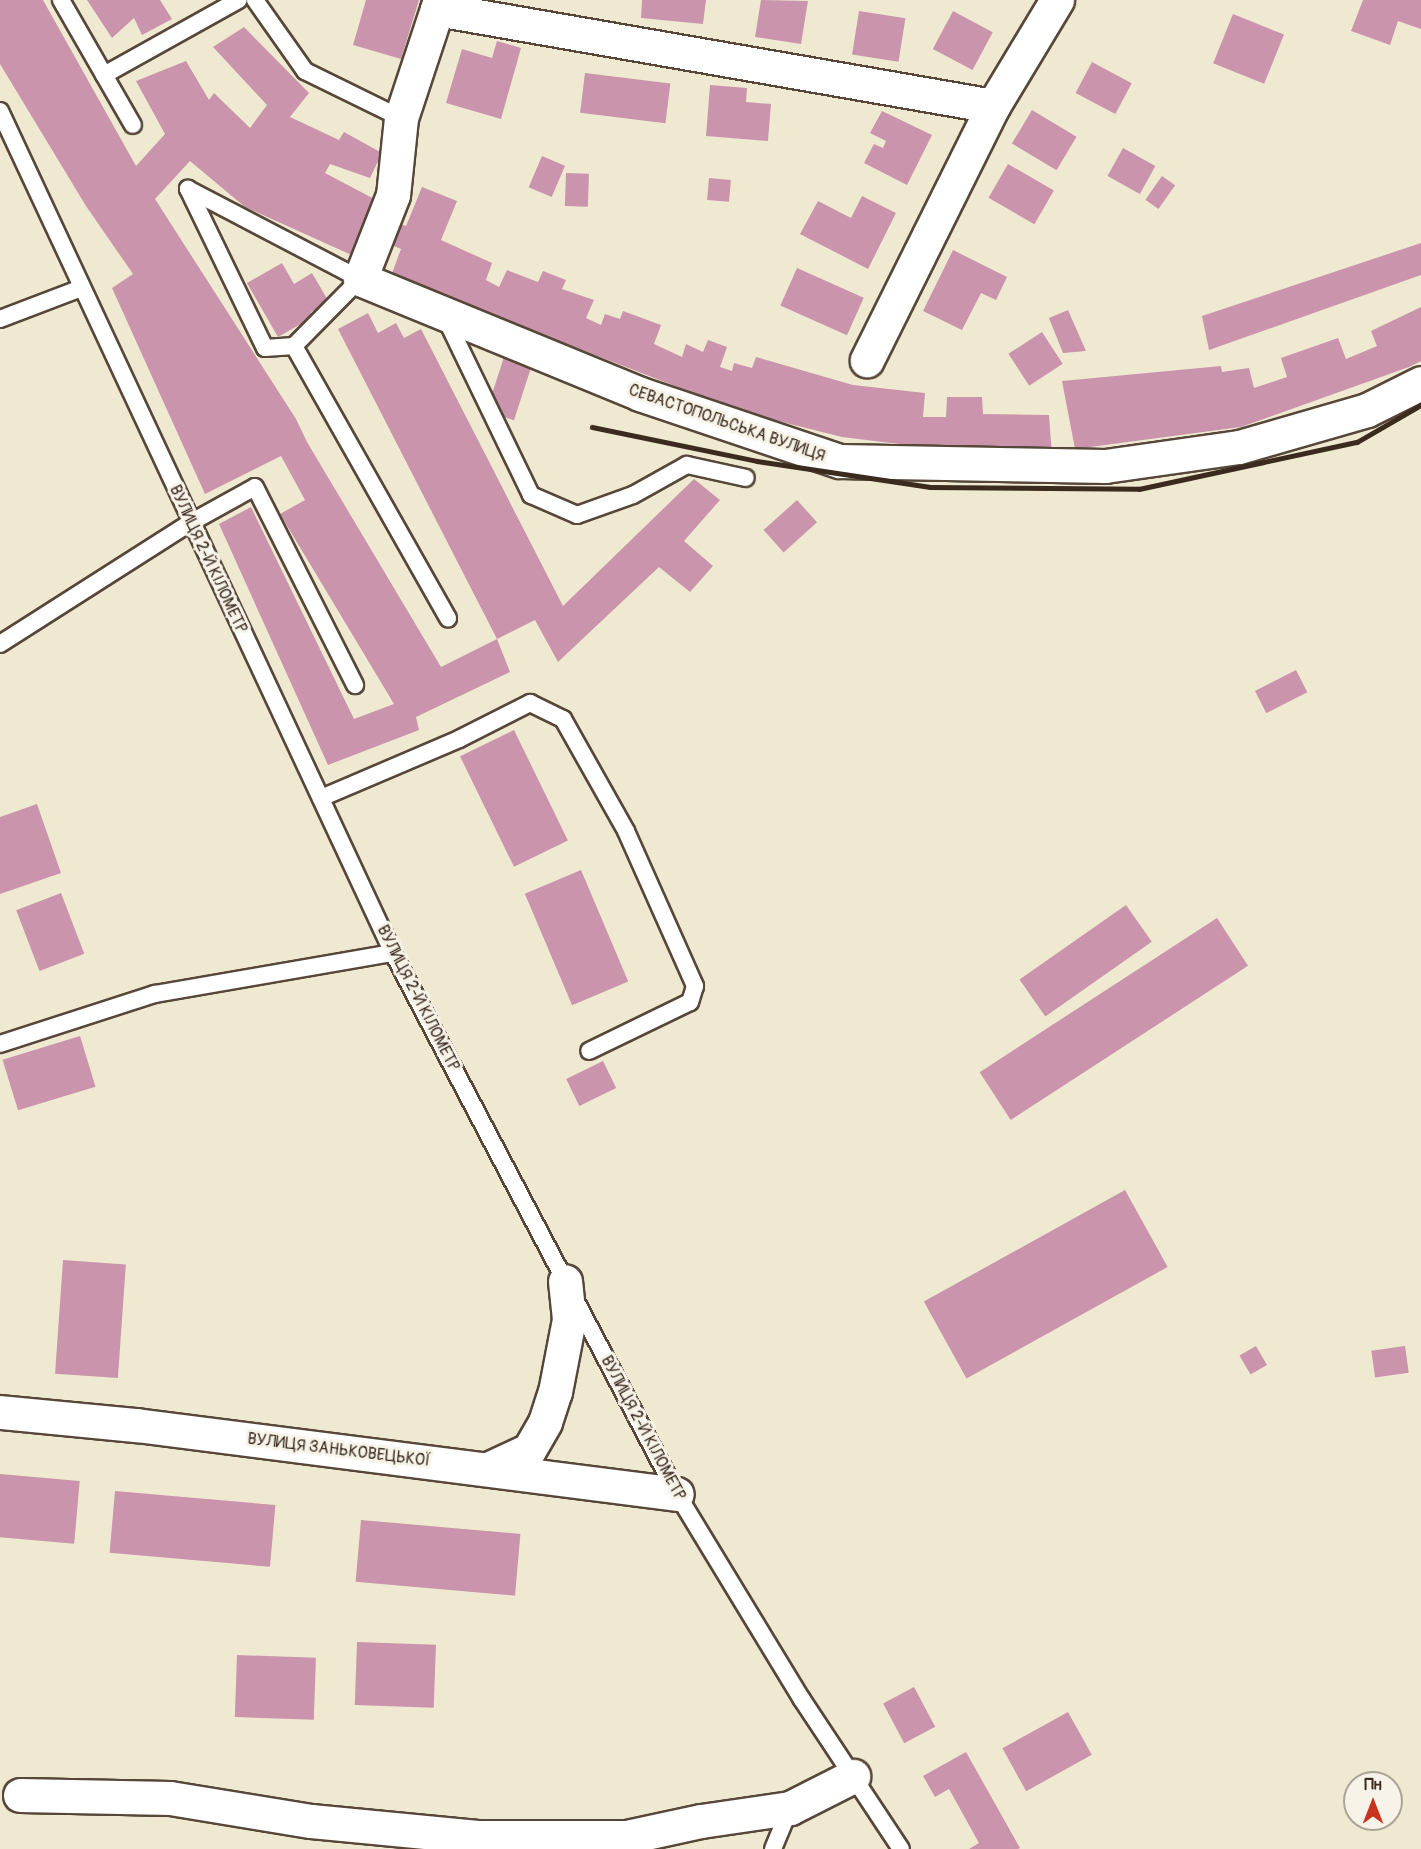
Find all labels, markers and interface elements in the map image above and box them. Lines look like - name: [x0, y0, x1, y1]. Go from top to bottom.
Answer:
- street label: СЕВАСТОПОЛЬСЬКА ВУЛИЦЯ: [626, 380, 828, 466]
- street label: ВУЛИЦЯ 2-Й КІЛОМЕТР: [165, 482, 251, 636]
- street label: ВУЛИЦЯ 2-Й КІЛОМЕТР: [373, 922, 463, 1074]
- street label: ВУЛИЦЯ 2-Й КІЛОМЕТР: [597, 1352, 689, 1504]
- street label: ВУЛИЦЯ ЗАНЬКОВЕЦЬКОЇ: [246, 1429, 432, 1471]
- north arrow: [1343, 1771, 1403, 1831]
- text: Пн: [1364, 1775, 1382, 1795]

